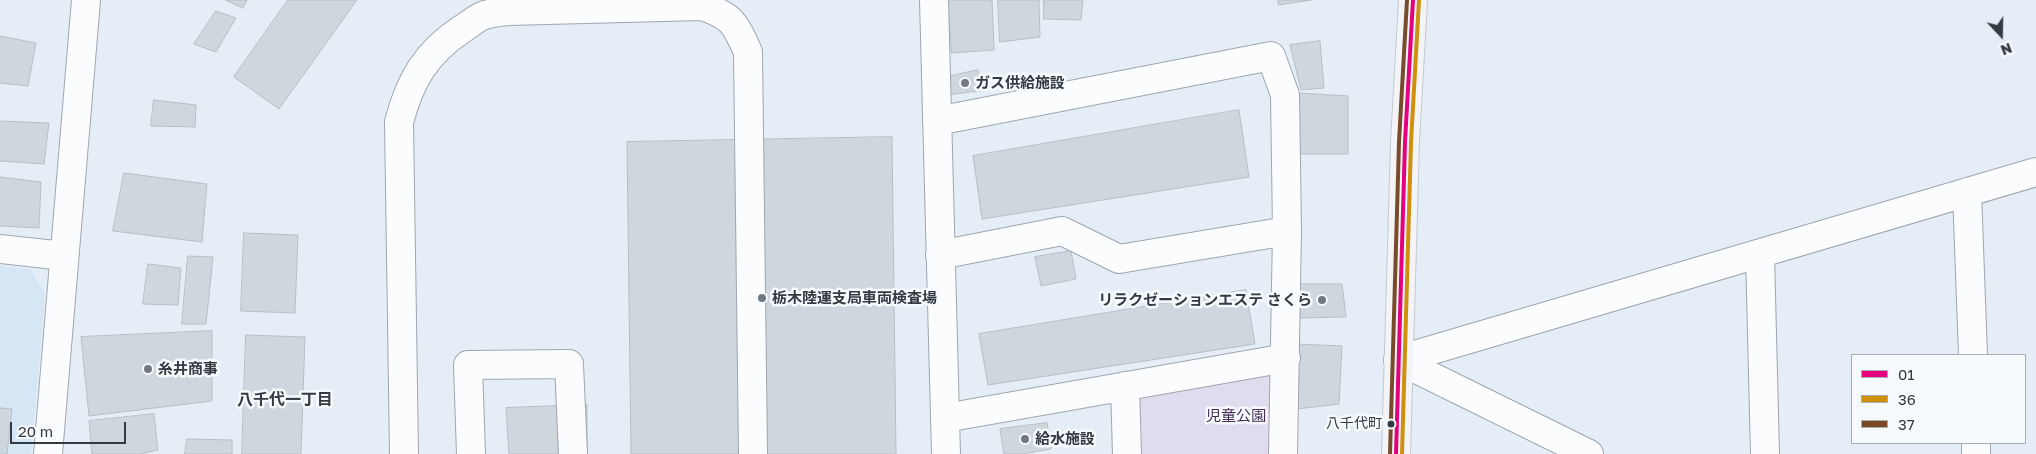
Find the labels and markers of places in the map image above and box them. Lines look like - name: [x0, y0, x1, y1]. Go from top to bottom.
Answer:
- place label: ガス供給施設: [975, 74, 1065, 92]
- marker: ガス供給施設: [959, 77, 971, 89]
- place label: 栃木陸運支局車両検査場: [772, 289, 937, 307]
- place label: リラクゼーションエステ さくら: [1098, 291, 1312, 309]
- marker: 栃木陸運支局車両検査場: [756, 292, 768, 304]
- marker: リラクゼーションエステ さくら: [1316, 294, 1328, 306]
- place label: 糸井商事: [158, 360, 218, 378]
- marker: 糸井商事: [142, 363, 154, 375]
- place label: 八千代町: [1326, 416, 1382, 432]
- marker: 八千代町: [1386, 419, 1396, 429]
- place label: 給水施設: [1035, 430, 1095, 448]
- marker: 給水施設: [1019, 433, 1031, 445]

